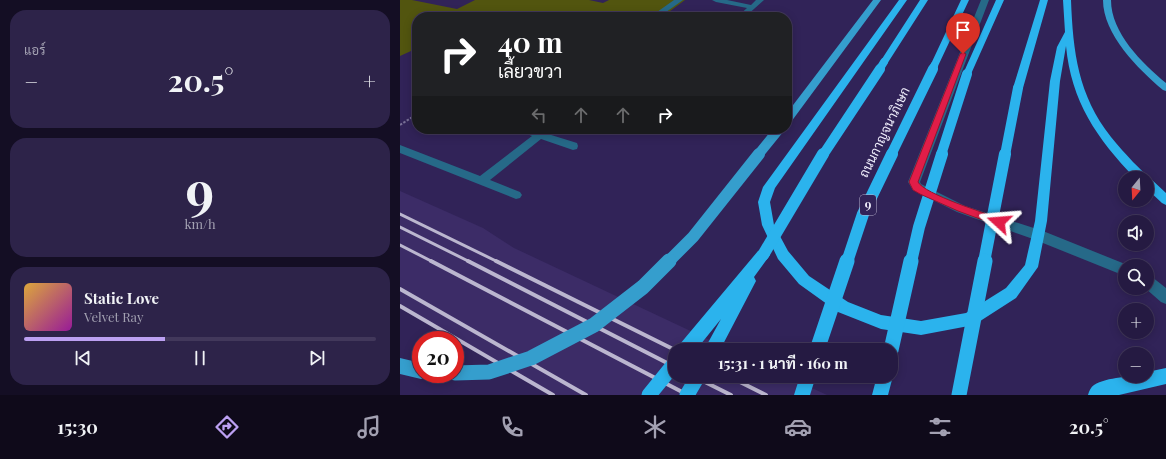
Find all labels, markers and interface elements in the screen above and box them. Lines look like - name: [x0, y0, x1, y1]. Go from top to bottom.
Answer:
- pin: [946, 13, 980, 54]
- icon: arrive: [952, 19, 974, 41]
- text: 40 m: [498, 23, 563, 60]
- icon: right: [432, 28, 484, 80]
- text: แอร์: [24, 41, 45, 58]
- text: เลี้ยวขวา: [498, 59, 562, 83]
- text: 20.5°: [168, 60, 234, 100]
- text: −: [24, 66, 38, 96]
- text: +: [363, 66, 376, 96]
- street label: ถนนกาญจนาภิเษก: [854, 84, 914, 180]
- icon: left: [528, 104, 550, 126]
- icon: ahead: [570, 104, 592, 126]
- icon: ahead: [612, 104, 634, 126]
- icon: right: [654, 104, 676, 126]
- text: 9: [186, 154, 214, 223]
- north arrow: [1118, 171, 1154, 207]
- map controls: [1118, 171, 1154, 383]
- road number: 9: [860, 195, 876, 215]
- position arrow: [978, 201, 1020, 243]
- text: km/h: [184, 215, 216, 232]
- button: sound: [1118, 215, 1154, 251]
- button: search: [1118, 259, 1154, 295]
- text: Static Love: [84, 288, 159, 308]
- button: +: [1118, 303, 1154, 339]
- text: Velvet Ray: [84, 308, 144, 325]
- speed limit sign: 20: [412, 331, 464, 383]
- icon: previous: [72, 347, 94, 369]
- icon: pause: [189, 347, 211, 369]
- icon: next: [306, 347, 328, 369]
- button: −: [1118, 347, 1154, 383]
- text: 15:31 · 1 นาที · 160 m: [718, 353, 848, 373]
- icon: directions: [213, 413, 241, 441]
- icon: music: [355, 413, 383, 441]
- icon: phone: [498, 413, 526, 441]
- icon: climate: [641, 413, 669, 441]
- icon: car: [784, 413, 812, 441]
- icon: filters: [926, 413, 954, 441]
- text: 15:30: [57, 415, 98, 439]
- text: 20.5°: [1069, 415, 1109, 439]

